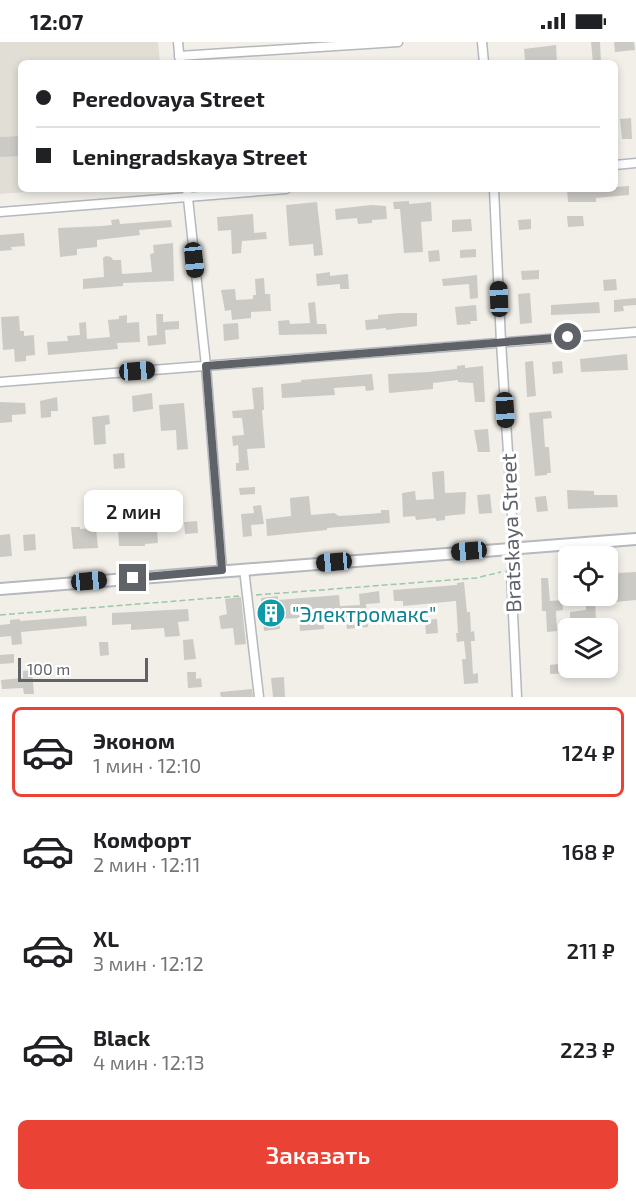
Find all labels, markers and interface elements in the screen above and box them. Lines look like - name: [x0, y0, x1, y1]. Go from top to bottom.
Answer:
- text: 12:07: [30, 8, 83, 34]
- text: Peredovaya Street: [72, 85, 265, 111]
- text: Leningradskaya Street: [72, 143, 307, 169]
- car: [183, 241, 205, 279]
- car: [489, 281, 509, 317]
- route start: [554, 323, 581, 350]
- car: [118, 361, 156, 381]
- car: [495, 392, 515, 428]
- street label: Bratskaya Street: [495, 453, 525, 613]
- callout: 2 мин: [84, 491, 182, 533]
- text: 2 мин: [106, 499, 161, 523]
- car: [450, 540, 488, 562]
- map controls: [558, 546, 618, 678]
- button: locate: [558, 546, 618, 606]
- car: [315, 551, 353, 573]
- route end: [119, 564, 146, 591]
- car: [70, 570, 108, 592]
- building icon: "Электромакс": [255, 597, 287, 629]
- place label: "Электромакс": [292, 601, 437, 626]
- button: layers: [558, 618, 618, 678]
- scale bar: [18, 655, 148, 682]
- text: 100 m: [27, 659, 70, 678]
- icon: car: [21, 725, 75, 779]
- text: Эконом: [93, 727, 175, 753]
- text: 124 ₽: [562, 739, 615, 765]
- text: 1 мин · 12:10: [93, 753, 201, 777]
- icon: car: [21, 824, 75, 878]
- text: Комфорт: [93, 826, 191, 852]
- text: 168 ₽: [562, 838, 615, 864]
- text: 2 мин · 12:11: [93, 852, 201, 876]
- icon: car: [21, 923, 75, 977]
- text: XL: [93, 925, 119, 951]
- text: 211 ₽: [567, 937, 615, 963]
- text: 3 мин · 12:12: [93, 951, 204, 975]
- icon: car: [21, 1022, 75, 1076]
- text: Black: [93, 1024, 150, 1050]
- text: 223 ₽: [560, 1036, 615, 1062]
- text: 4 мин · 12:13: [93, 1050, 205, 1074]
- button: Заказать: [18, 1120, 618, 1189]

